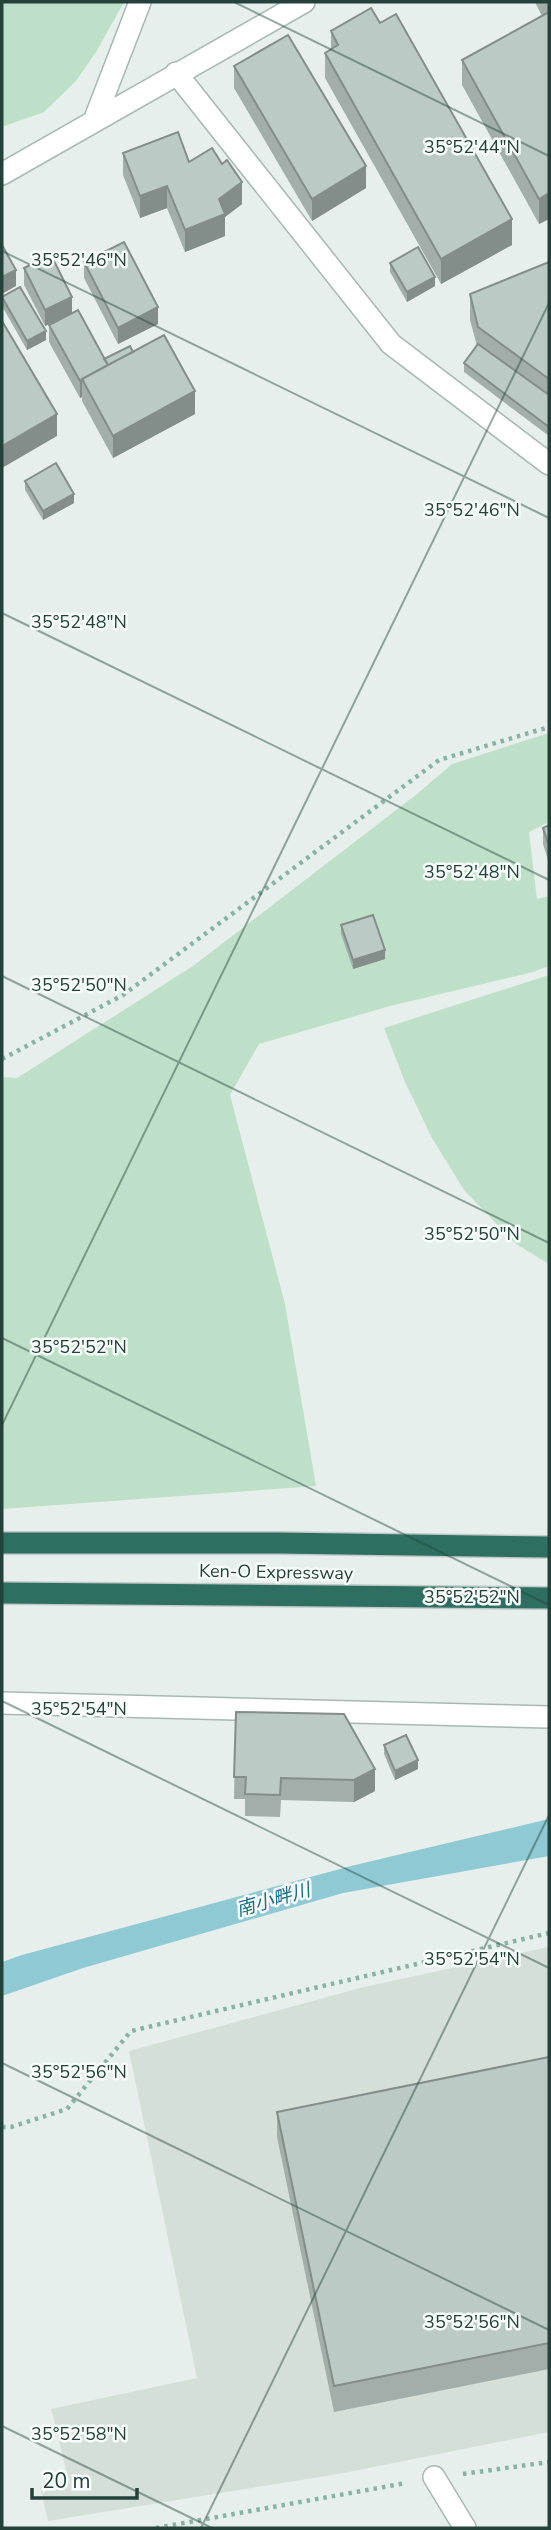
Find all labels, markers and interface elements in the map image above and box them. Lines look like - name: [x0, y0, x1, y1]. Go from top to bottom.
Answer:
- text: 35°52'44"N: [424, 135, 520, 159]
- text: 35°52'46"N: [31, 248, 127, 272]
- text: 35°52'46"N: [424, 498, 520, 522]
- text: 35°52'48"N: [31, 610, 127, 634]
- text: 35°52'48"N: [424, 860, 520, 884]
- text: 35°52'50"N: [31, 973, 127, 997]
- text: 35°52'50"N: [424, 1222, 520, 1246]
- text: 35°52'52"N: [31, 1335, 127, 1359]
- street label: Ken-O Expressway: [199, 1559, 354, 1585]
- text: 35°52'52"N: [424, 1585, 520, 1609]
- text: 35°52'54"N: [31, 1697, 127, 1721]
- water label: 南小畔川: [233, 1876, 315, 1923]
- text: 35°52'54"N: [424, 1947, 520, 1971]
- text: 35°52'56"N: [31, 2060, 127, 2084]
- text: 35°52'56"N: [424, 2310, 520, 2334]
- text: 35°52'58"N: [31, 2422, 127, 2446]
- scale bar: [32, 2456, 136, 2500]
- text: 20 m: [42, 2467, 91, 2495]

